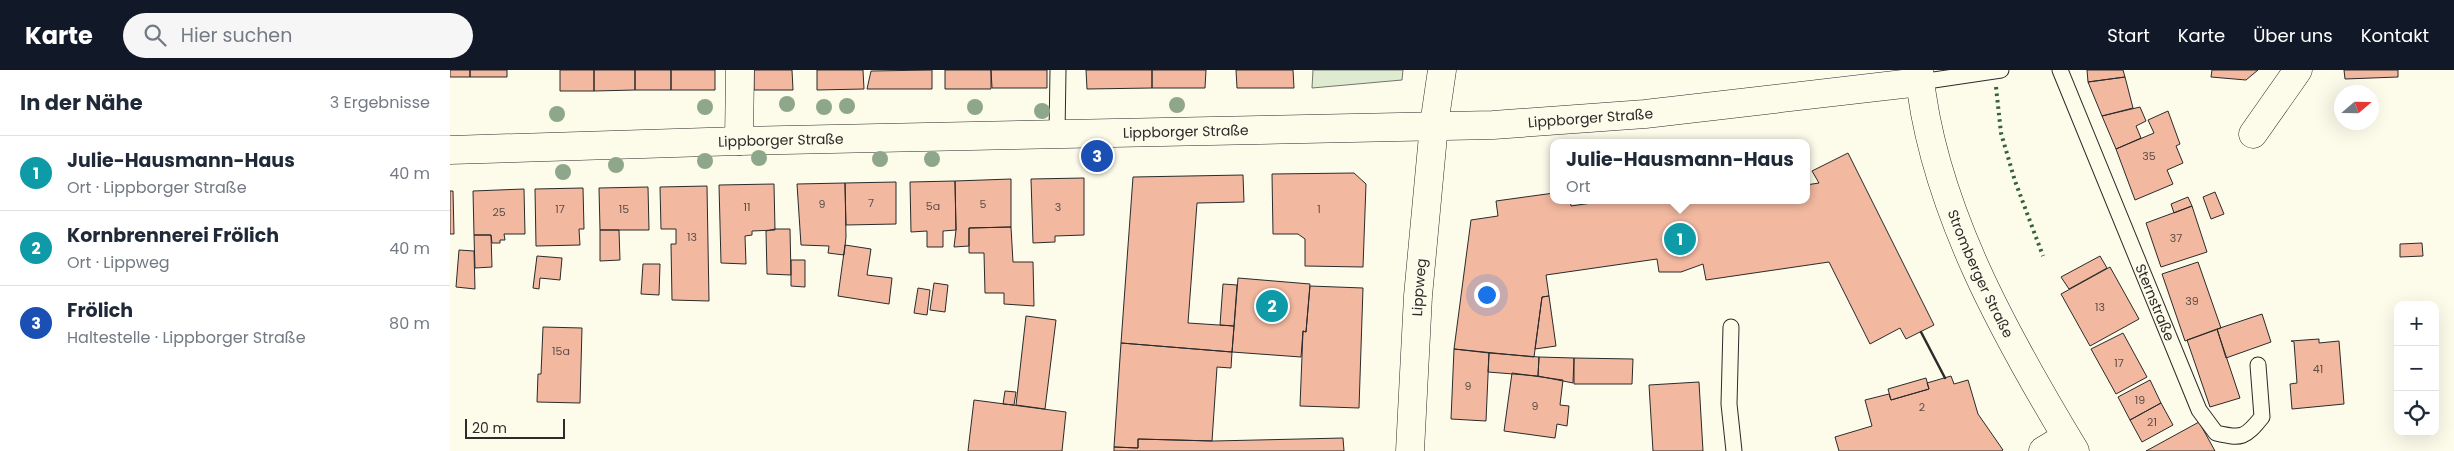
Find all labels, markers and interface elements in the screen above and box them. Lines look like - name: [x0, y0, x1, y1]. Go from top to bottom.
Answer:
- search box: [123, 13, 473, 58]
- text: Karte: [25, 19, 93, 52]
- icon: search: [141, 21, 169, 49]
- text: Hier suchen: [181, 22, 292, 49]
- text: Start: [2107, 23, 2150, 48]
- text: Karte: [2178, 23, 2225, 48]
- text: Über uns: [2253, 23, 2333, 48]
- text: Kontakt: [2361, 23, 2429, 48]
- north arrow: [2334, 85, 2379, 130]
- text: In der Nähe: [20, 88, 143, 117]
- text: 3 Ergebnisse: [330, 91, 430, 114]
- street label: Lippborger Straße: [1527, 103, 1654, 132]
- street label: Lippborger Straße: [1123, 120, 1249, 143]
- street label: Lippborger Straße: [718, 129, 844, 152]
- pin: 3: [1081, 137, 1113, 175]
- popup: [1550, 139, 1810, 204]
- text: Julie-Hausmann-Haus: [1566, 146, 1794, 173]
- text: Julie-Hausmann-Haus: [67, 147, 295, 174]
- house number: 35: [2142, 148, 2156, 164]
- text: 1: [33, 162, 39, 185]
- text: 40 m: [389, 162, 430, 185]
- text: Ort: [1566, 175, 1590, 198]
- text: Ort · Lippborger Straße: [67, 176, 247, 199]
- house number: 7: [868, 195, 874, 211]
- house number: 9: [819, 196, 826, 212]
- house number: 5: [980, 196, 987, 212]
- house number: 5a: [926, 198, 940, 214]
- house number: 11: [743, 199, 751, 215]
- house number: 3: [1055, 199, 1061, 215]
- house number: 17: [555, 201, 565, 217]
- house number: 15: [619, 201, 629, 217]
- house number: 1: [1317, 201, 1321, 217]
- house number: 25: [492, 204, 506, 220]
- street label: Stromberger Straße: [1943, 207, 2018, 342]
- pin: 1: [1664, 220, 1696, 258]
- text: Kornbrennerei Frölich: [67, 222, 279, 249]
- house number: 13: [687, 229, 697, 245]
- house number: 37: [2170, 230, 2182, 246]
- text: 2: [31, 237, 41, 260]
- text: 40 m: [389, 237, 430, 260]
- text: Ort · Lippweg: [67, 251, 170, 274]
- street label: Lippweg: [1407, 257, 1431, 317]
- street label: Sternstraße: [2130, 261, 2180, 344]
- your location: [1474, 282, 1500, 308]
- pin: 2: [1256, 287, 1288, 325]
- house number: 39: [2185, 293, 2199, 309]
- text: Frölich: [67, 297, 133, 324]
- house number: 13: [2095, 299, 2105, 315]
- map controls: [2394, 301, 2439, 436]
- button: +: [2394, 301, 2439, 346]
- text: 3: [31, 312, 41, 335]
- text: 80 m: [389, 312, 430, 335]
- text: Haltestelle · Lippborger Straße: [67, 326, 306, 349]
- house number: 15a: [552, 343, 570, 359]
- button: −: [2394, 346, 2439, 391]
- house number: 17: [2114, 355, 2124, 371]
- house number: 41: [2313, 361, 2323, 377]
- house number: 9: [1465, 378, 1472, 394]
- button: locate: [2394, 391, 2439, 436]
- house number: 19: [2135, 392, 2145, 408]
- house number: 9: [1532, 398, 1539, 414]
- house number: 2: [1919, 399, 1925, 415]
- house number: 21: [2147, 414, 2157, 430]
- scale bar: [465, 416, 565, 439]
- text: 20 m: [472, 418, 507, 438]

